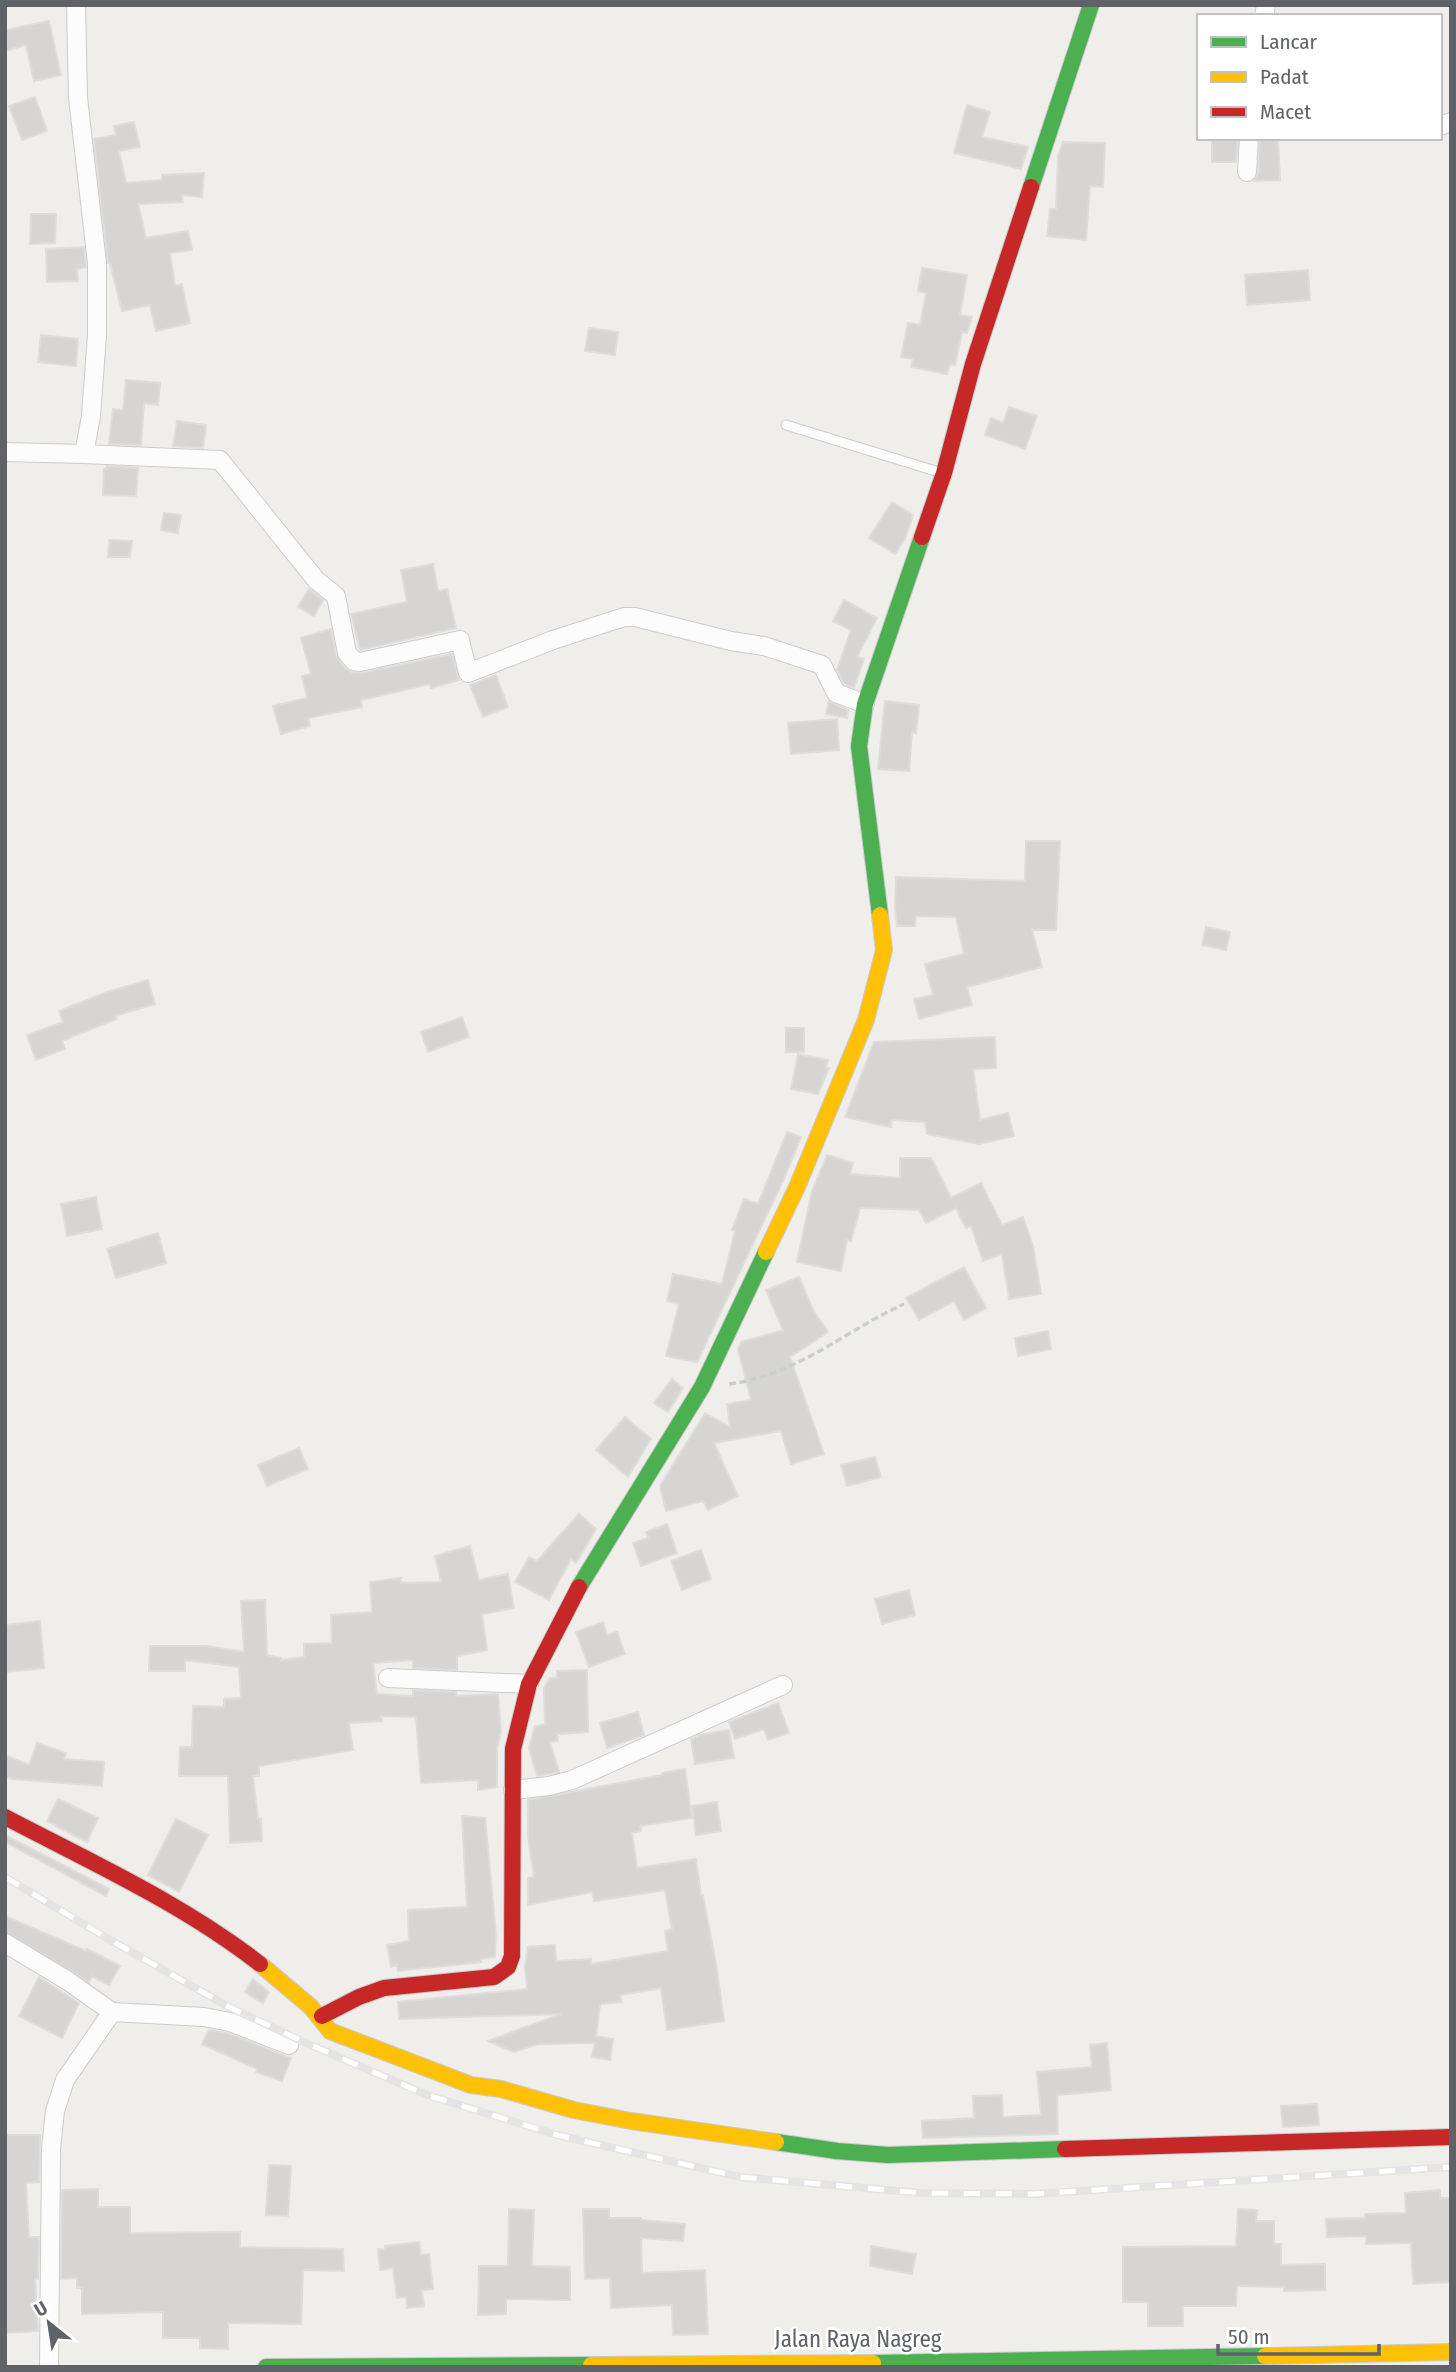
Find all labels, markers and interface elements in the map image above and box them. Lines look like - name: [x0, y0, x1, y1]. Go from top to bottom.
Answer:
- legend: [1197, 14, 1442, 140]
- text: Lancar: [1260, 29, 1318, 55]
- text: Padat: [1260, 64, 1309, 90]
- text: Macet: [1260, 99, 1311, 125]
- north arrow: [14, 2288, 84, 2358]
- text: U: [30, 2296, 51, 2321]
- scale bar: [1218, 2312, 1379, 2356]
- text: 50 m: [1228, 2324, 1270, 2350]
- street label: Jalan Raya Nagreg: [774, 2325, 942, 2353]

